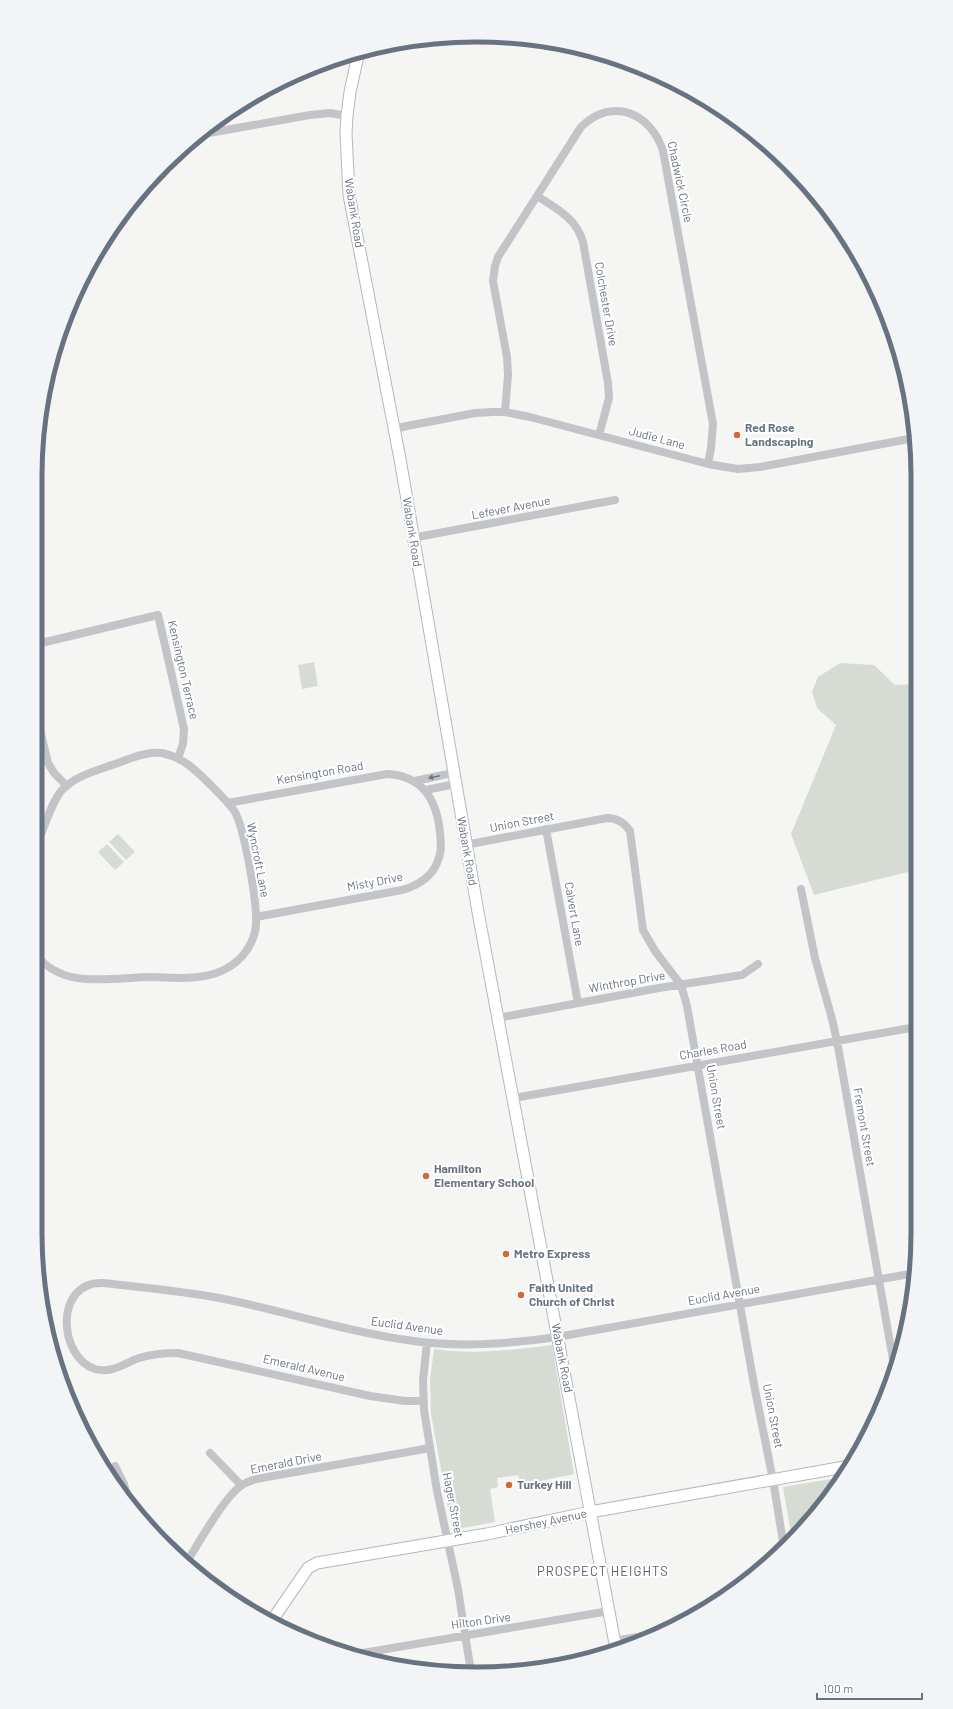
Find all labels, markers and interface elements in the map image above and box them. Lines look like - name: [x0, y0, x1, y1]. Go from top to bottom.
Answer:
- street label: Chadwick Circle: [666, 140, 696, 224]
- street label: Wabank Road: [343, 177, 367, 249]
- street label: Colchester Drive: [593, 261, 621, 347]
- place label: Red Rose Landscaping: [745, 420, 814, 448]
- street label: Judie Lane: [628, 423, 687, 451]
- marker: Red Rose Landscaping: [732, 430, 742, 440]
- street label: Lefever Avenue: [470, 493, 551, 522]
- street label: Wabank Road: [401, 496, 425, 568]
- street label: Kensington Terrace: [166, 619, 202, 721]
- street label: Kensington Road: [275, 757, 364, 787]
- one-way arrow: [428, 774, 440, 780]
- street label: Union Street: [488, 808, 555, 834]
- street label: Wabank Road: [455, 815, 481, 887]
- street label: Wyncroft Lane: [245, 821, 273, 899]
- street label: Misty Drive: [346, 869, 404, 893]
- street label: Calvert Lane: [562, 881, 588, 947]
- street label: Winthrop Drive: [587, 967, 666, 995]
- street label: Charles Road: [678, 1036, 748, 1062]
- street label: Union Street: [704, 1063, 730, 1130]
- street label: Fremont Street: [851, 1086, 879, 1167]
- place label: Hamilton Elementary School: [434, 1161, 534, 1189]
- marker: Hamilton Elementary School: [421, 1171, 431, 1181]
- place label: Metro Express: [514, 1246, 590, 1260]
- marker: Metro Express: [501, 1249, 511, 1259]
- place label: Faith United Church of Christ: [529, 1280, 615, 1308]
- street label: Euclid Avenue: [687, 1281, 761, 1307]
- marker: Faith United Church of Christ: [516, 1290, 526, 1300]
- street label: Euclid Avenue: [370, 1313, 444, 1337]
- street label: Wabank Road: [549, 1322, 577, 1394]
- street label: Emerald Avenue: [262, 1351, 347, 1383]
- street label: Union Street: [761, 1382, 787, 1449]
- street label: Emerald Drive: [249, 1448, 323, 1476]
- street label: Hager Street: [441, 1471, 467, 1539]
- place label: Turkey Hill: [517, 1477, 572, 1491]
- marker: Turkey Hill: [504, 1480, 514, 1490]
- street label: Hershey Avenue: [504, 1506, 588, 1537]
- district label: PROSPECT HEIGHTS: [537, 1563, 669, 1579]
- street label: Hilton Drive: [450, 1609, 512, 1631]
- scale bar: [817, 1675, 922, 1701]
- text: 100 m: [823, 1681, 853, 1695]

